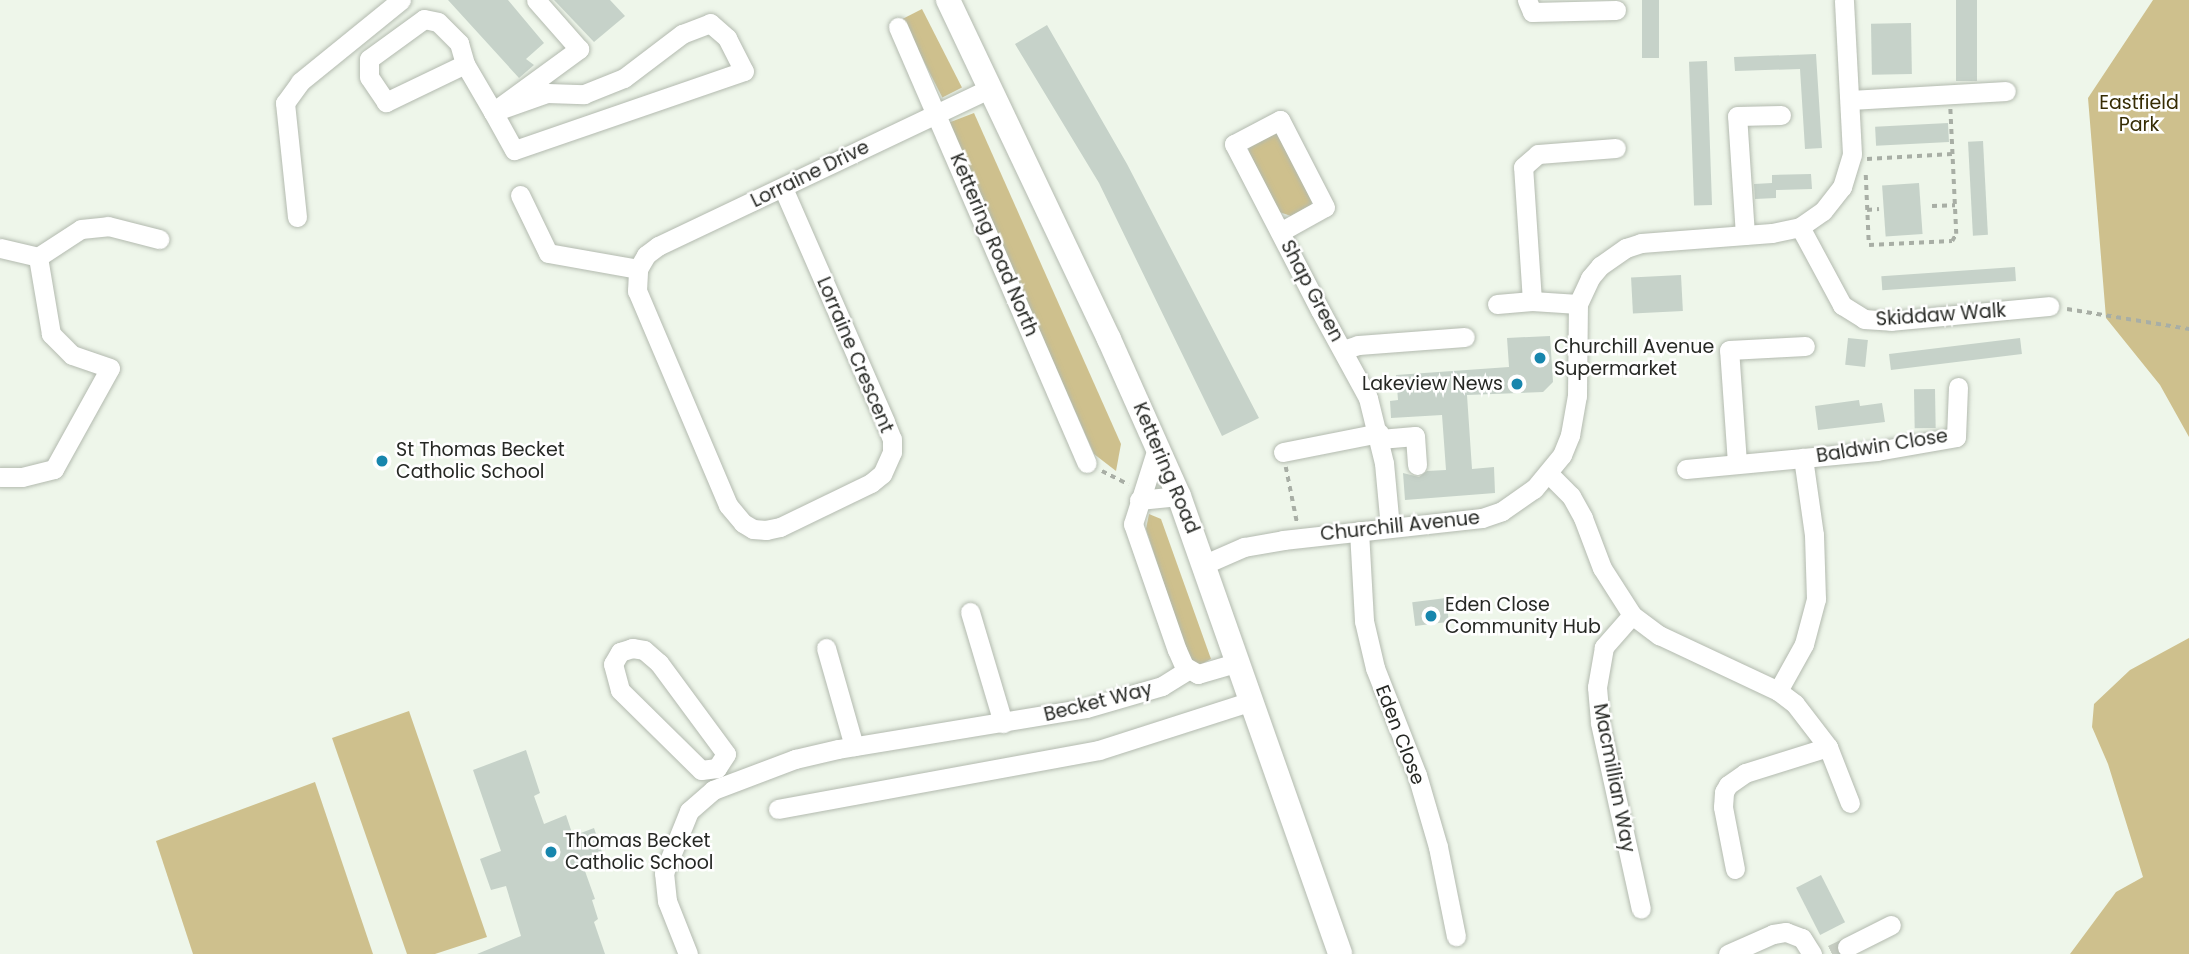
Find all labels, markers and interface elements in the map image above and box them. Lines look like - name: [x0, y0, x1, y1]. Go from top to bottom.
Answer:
- park label: Eastfield Park: [2099, 92, 2179, 136]
- street label: Lorraine Drive: [747, 136, 873, 212]
- street label: Kettering Road North: [945, 150, 1043, 340]
- street label: Shap Green: [1276, 236, 1348, 346]
- street label: Lorraine Crescent: [812, 274, 898, 436]
- street label: Skiddaw Walk: [1875, 299, 2007, 331]
- place label: Churchill Avenue Supermarket: [1554, 336, 1714, 380]
- marker: Churchill Avenue Supermarket: [1532, 350, 1548, 366]
- place label: Lakeview News: [1362, 373, 1503, 395]
- marker: Lakeview News: [1509, 376, 1525, 392]
- street label: Kettering Road: [1128, 399, 1204, 537]
- street label: Baldwin Close: [1815, 424, 1949, 468]
- place label: St Thomas Becket Catholic School: [396, 439, 565, 483]
- marker: St Thomas Becket Catholic School: [374, 453, 390, 469]
- street label: Churchill Avenue: [1319, 506, 1481, 546]
- place label: Eden Close Community Hub: [1445, 594, 1601, 638]
- marker: Eden Close Community Hub: [1423, 608, 1439, 624]
- street label: Becket Way: [1042, 678, 1154, 726]
- street label: Eden Close: [1371, 682, 1429, 788]
- street label: Macmillian Way: [1588, 702, 1640, 854]
- place label: Thomas Becket Catholic School: [565, 830, 714, 874]
- marker: Thomas Becket Catholic School: [543, 844, 559, 860]

